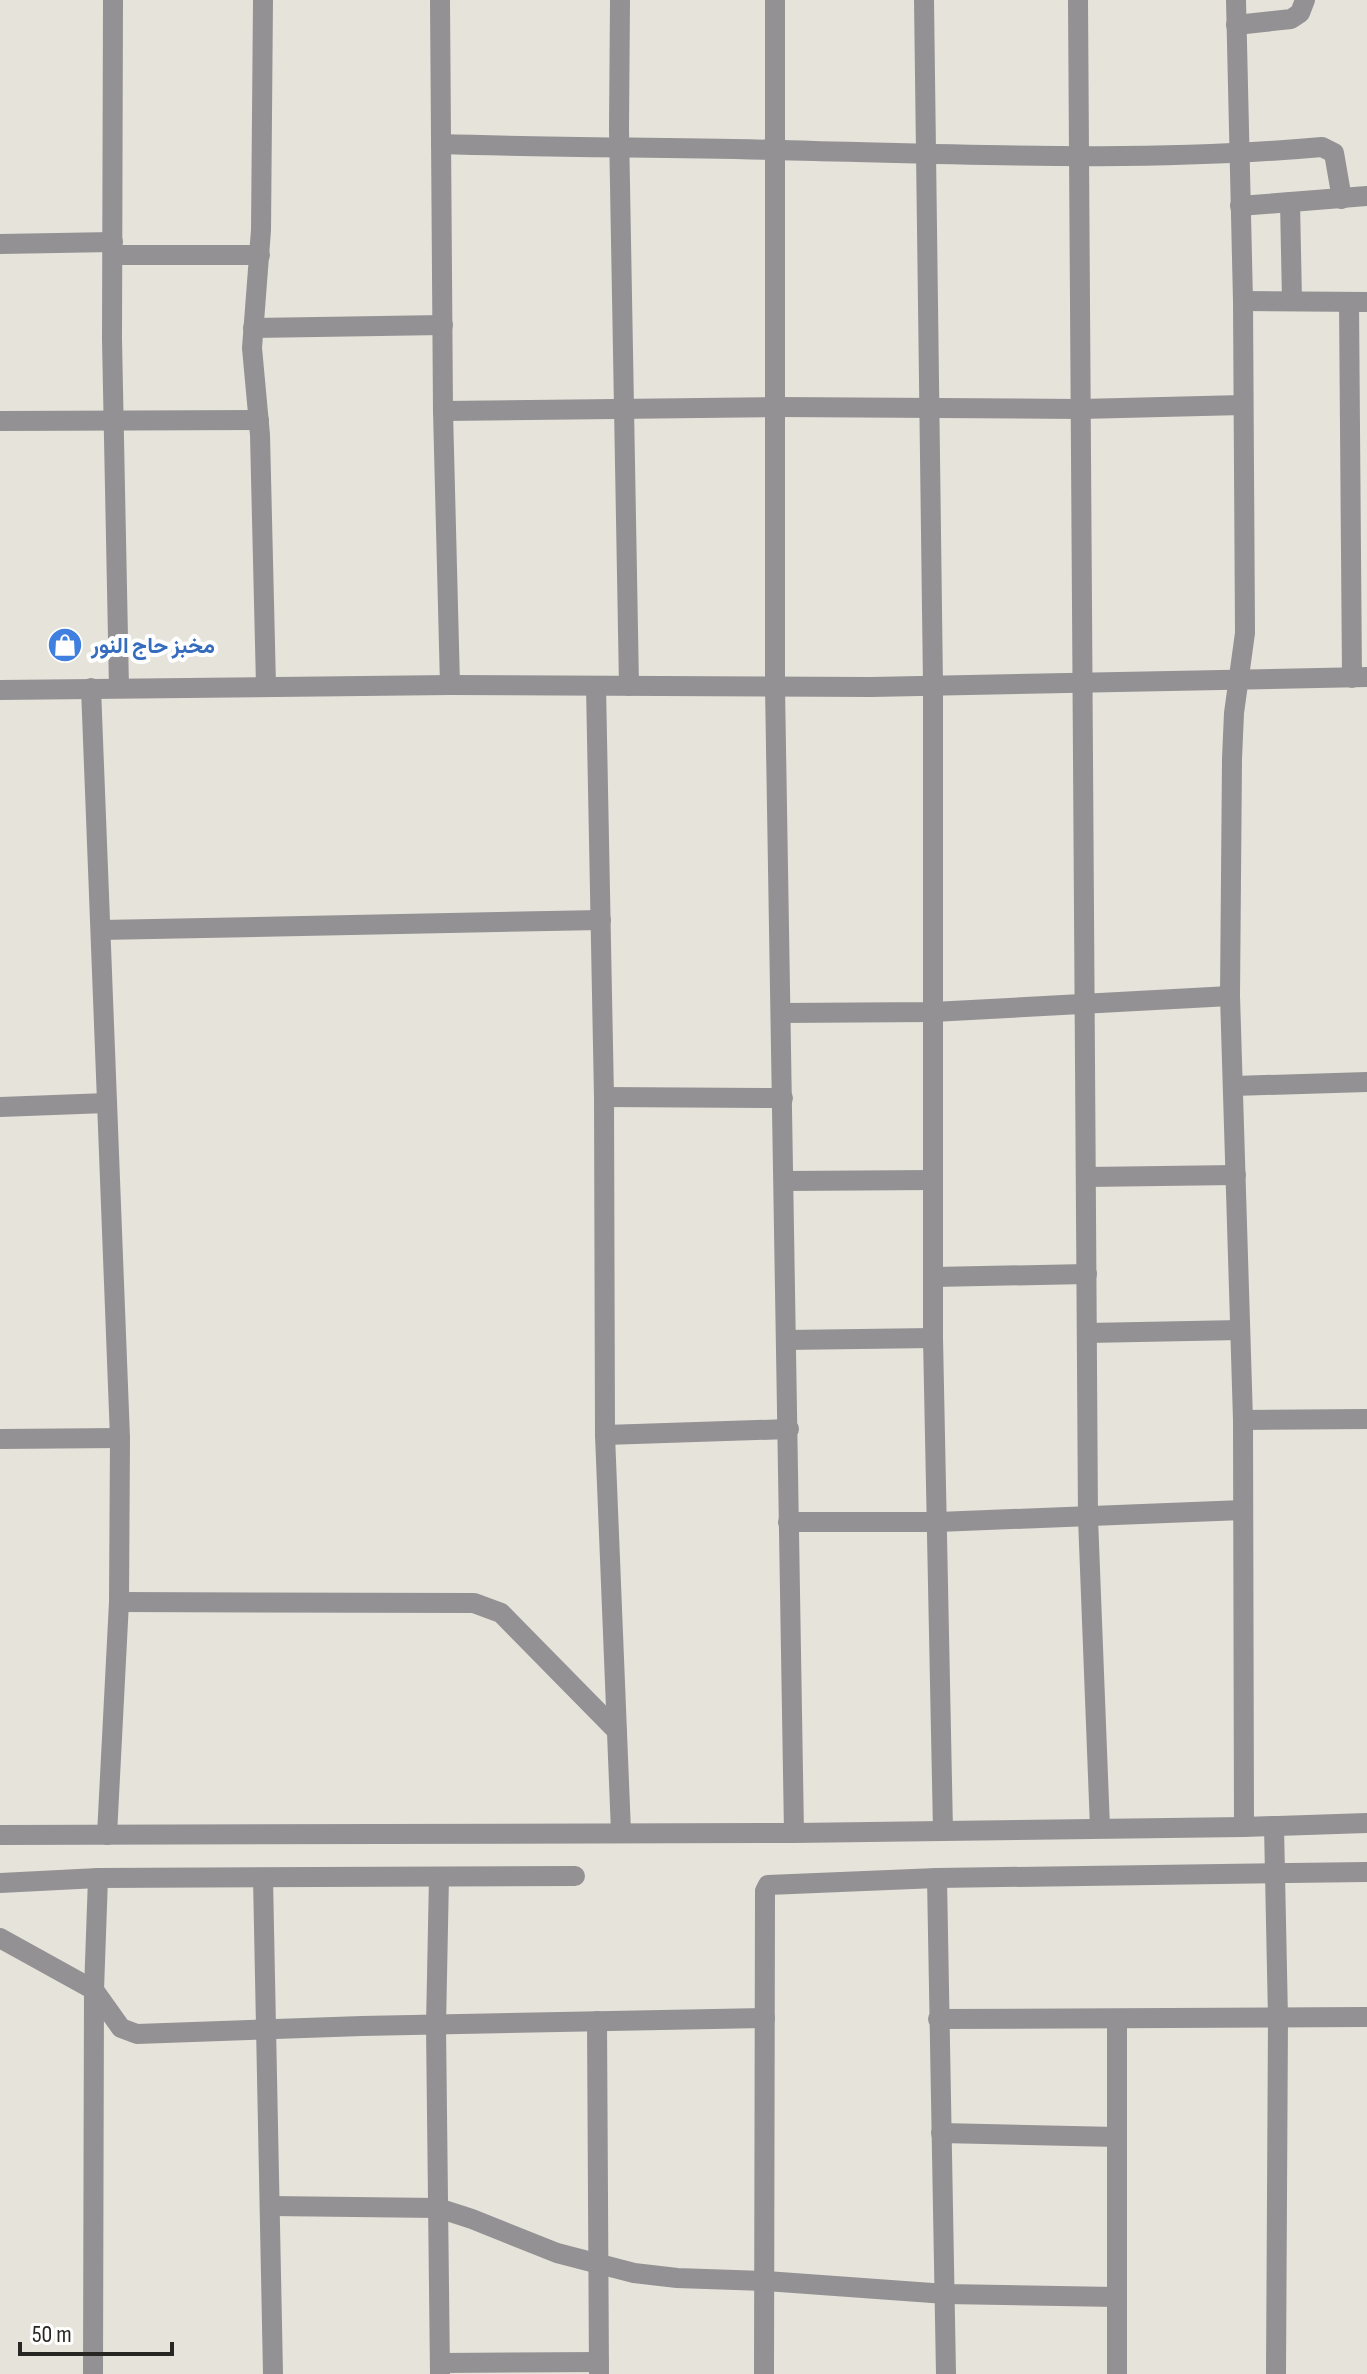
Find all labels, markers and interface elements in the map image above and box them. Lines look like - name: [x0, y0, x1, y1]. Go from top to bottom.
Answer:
- shop icon: مخبز حاج النور: [46, 626, 84, 664]
- place label: مخبز حاج النور: [90, 633, 215, 660]
- scale bar: [20, 2306, 172, 2356]
- text: 50 m: [32, 2320, 72, 2349]

